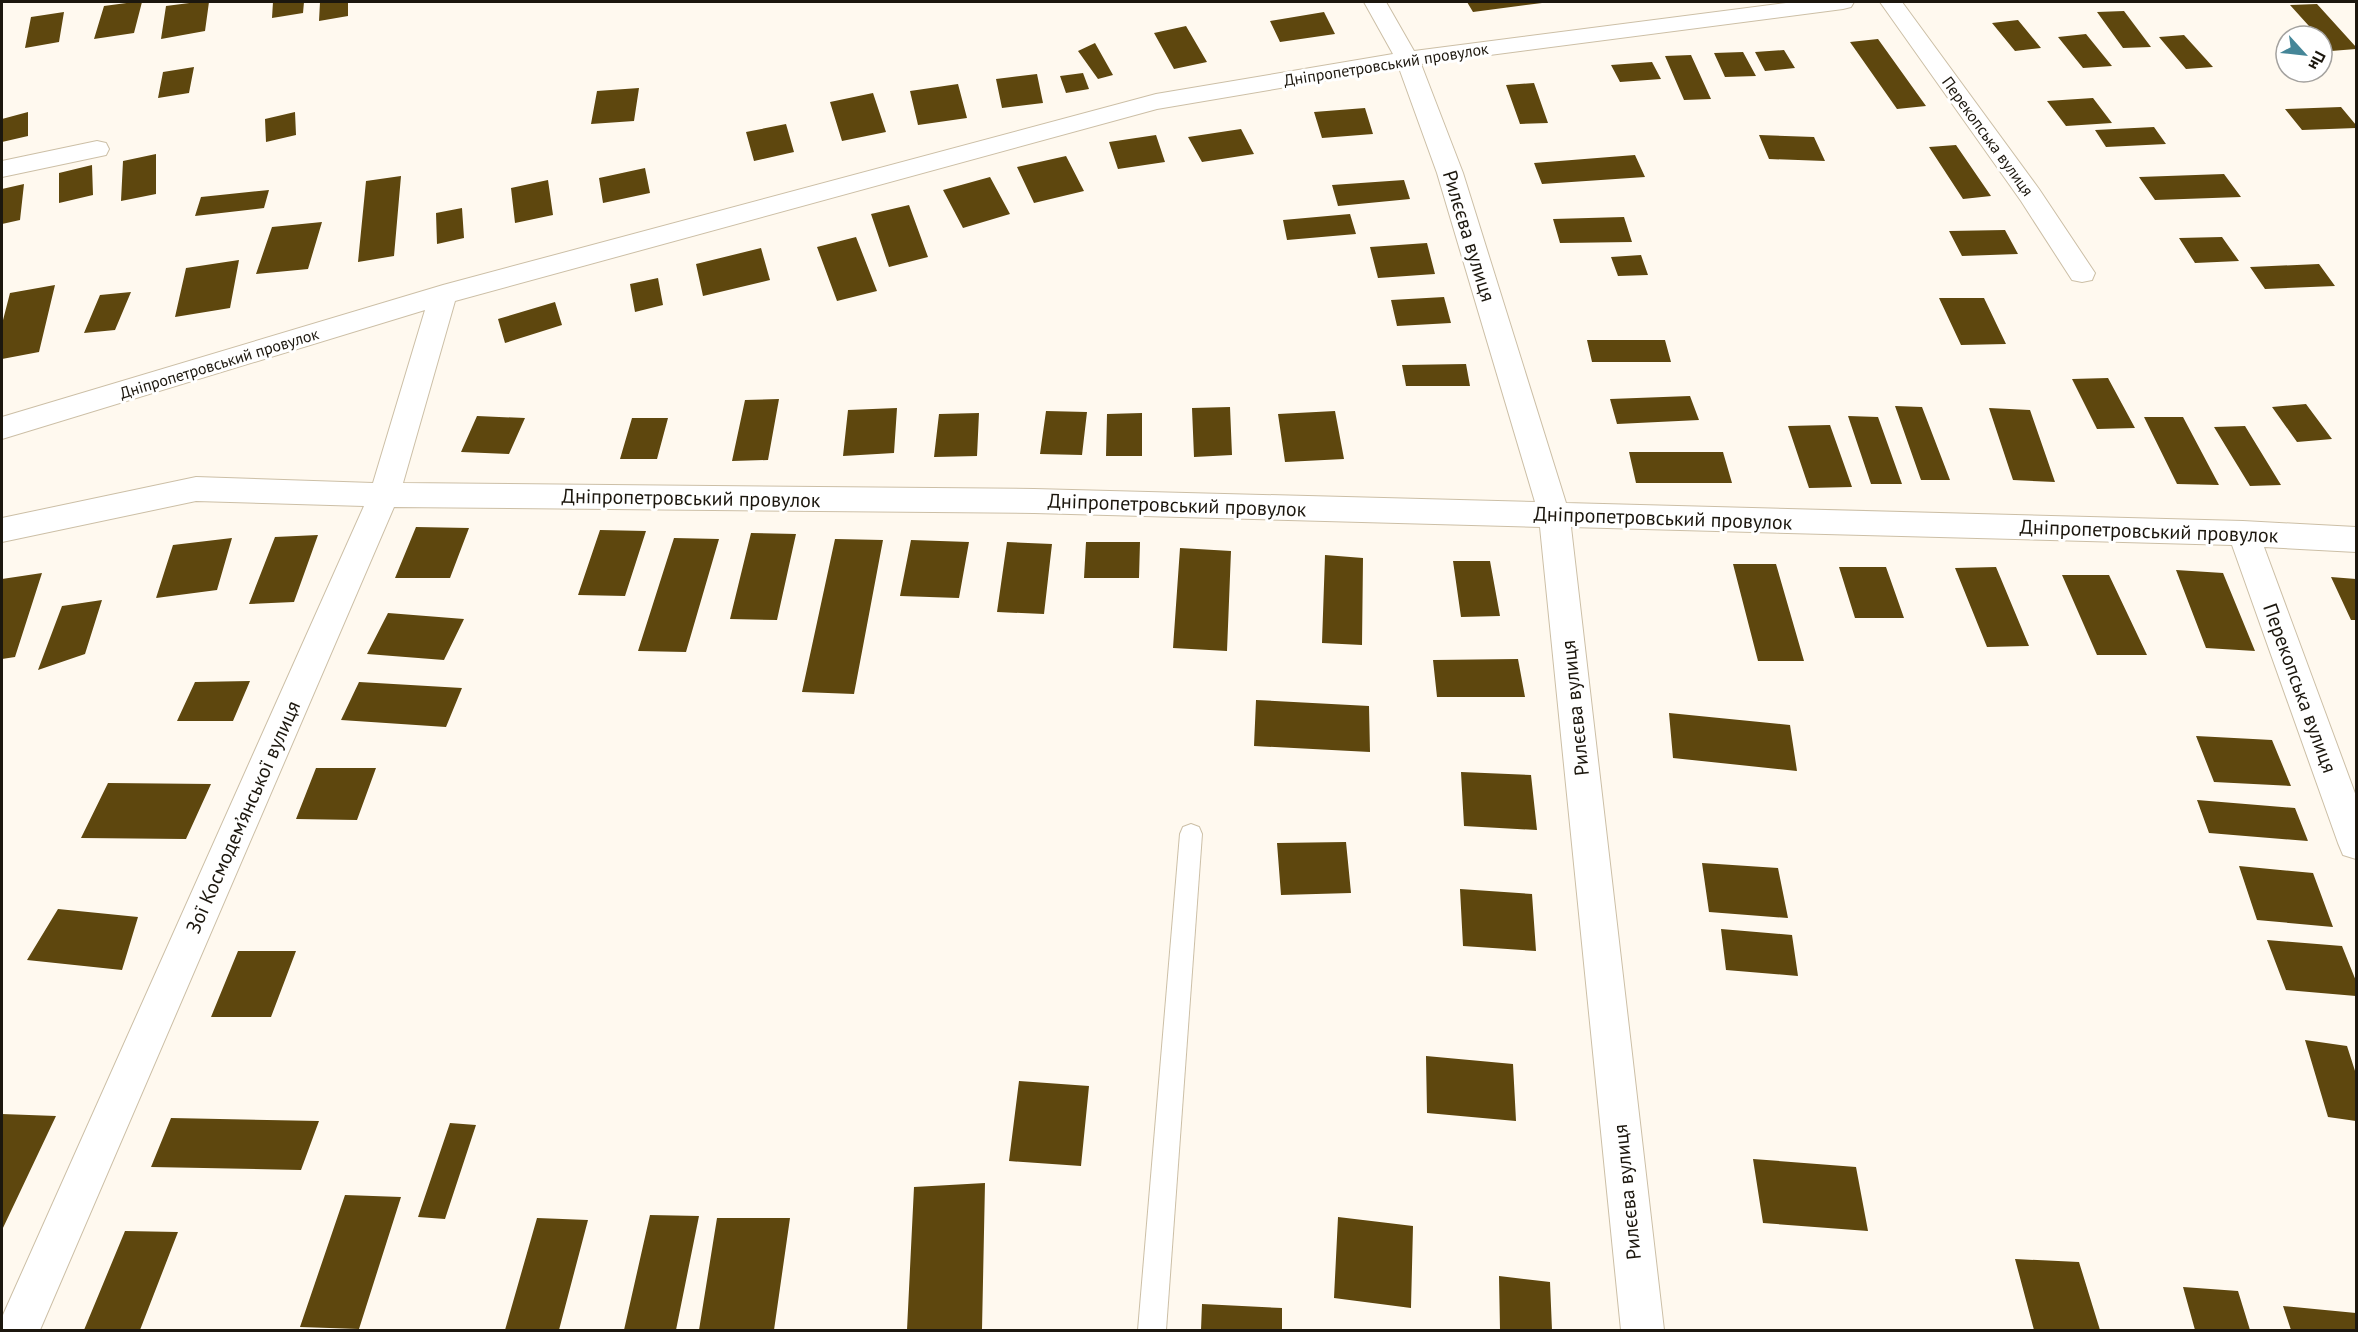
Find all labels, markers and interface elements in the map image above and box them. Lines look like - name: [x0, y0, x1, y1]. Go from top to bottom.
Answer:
- north arrow: [2274, 24, 2334, 84]
- street label: Дніпропетровський провулок: [1282, 38, 1490, 90]
- text: Пн: [2304, 48, 2331, 74]
- street label: Перекопська вулиця: [1938, 72, 2038, 200]
- street label: Рилєєва вулиця: [1437, 167, 1501, 305]
- street label: Дніпропетровський провулок: [117, 323, 321, 403]
- street label: Дніпропетровський провулок: [561, 483, 821, 513]
- street label: Дніпропетровський провулок: [1047, 487, 1307, 523]
- street label: Дніпропетровський провулок: [1533, 500, 1793, 536]
- street label: Дніпропетровський провулок: [2019, 513, 2279, 549]
- street label: Перекопська вулиця: [2257, 600, 2343, 776]
- street label: Рилєєва вулиця: [1555, 639, 1595, 777]
- street label: Зої Космодем’янської вулиця: [180, 697, 306, 937]
- street label: Рилєєва вулиця: [1607, 1123, 1647, 1261]

